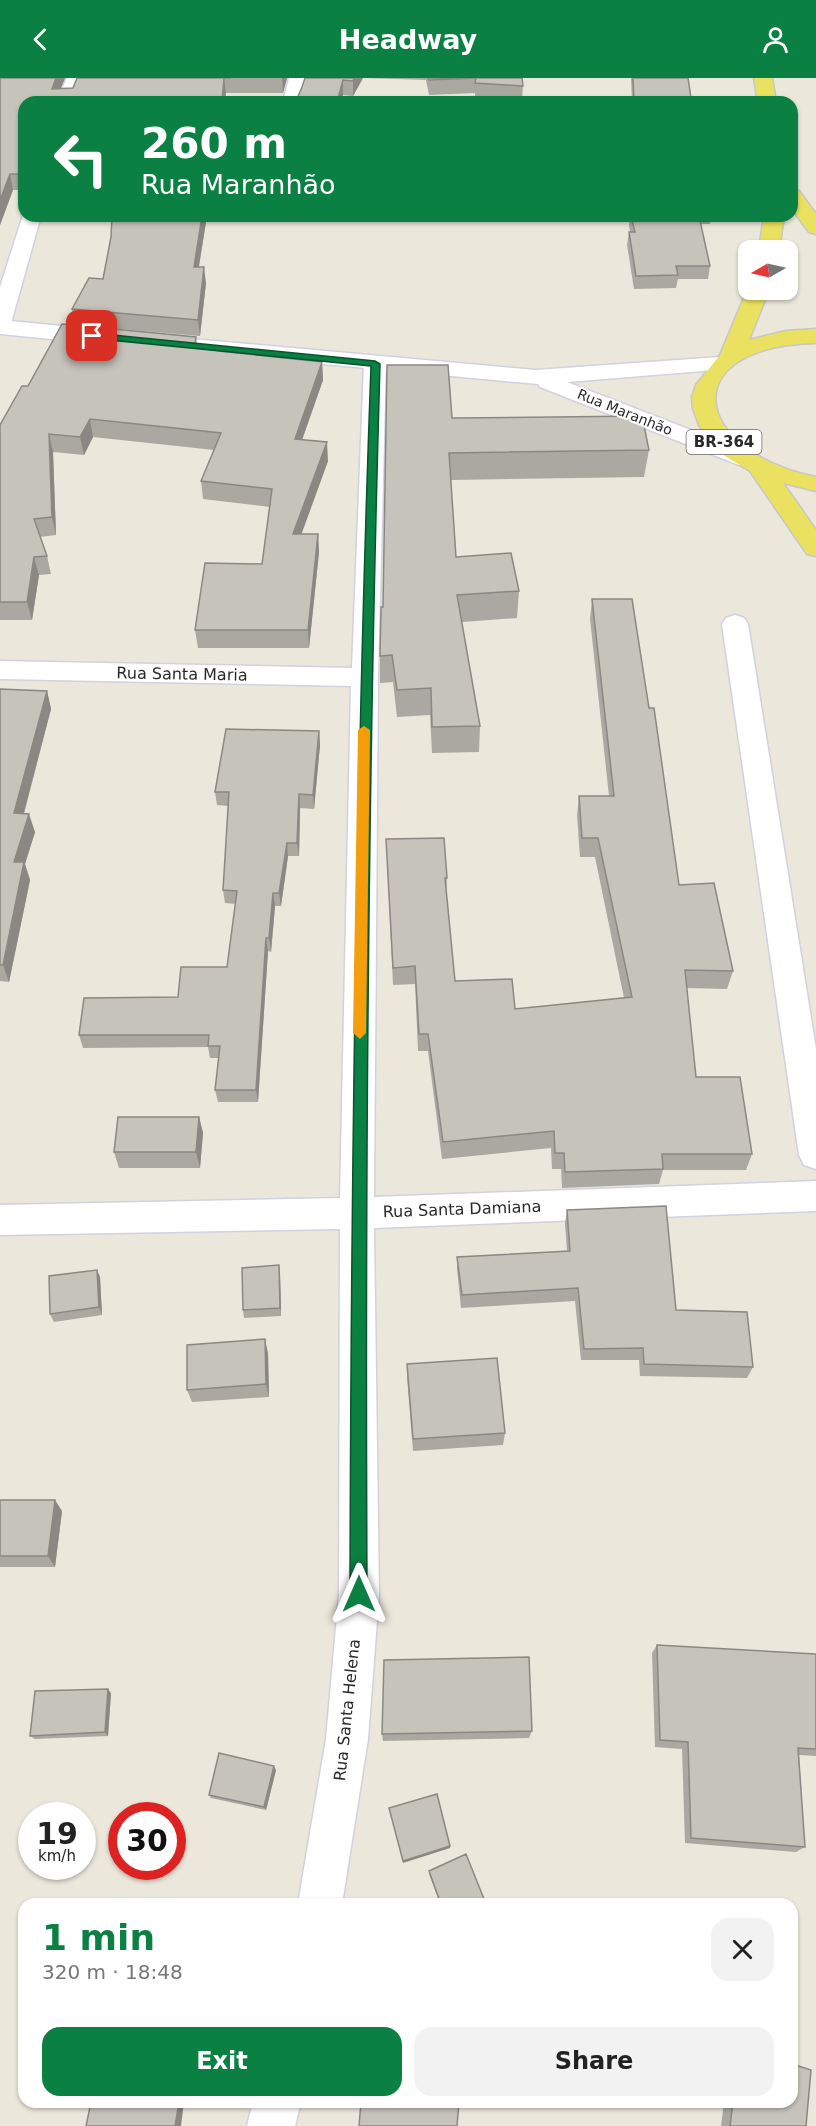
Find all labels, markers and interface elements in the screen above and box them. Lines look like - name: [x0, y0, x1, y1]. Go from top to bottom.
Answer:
- icon: back: [24, 23, 57, 56]
- icon: person: [759, 23, 792, 56]
- text: Headway: [339, 24, 477, 55]
- text: 260 m: [141, 119, 287, 168]
- icon: left: [42, 120, 120, 198]
- text: Rua Maranhão: [141, 169, 336, 200]
- north arrow: [738, 240, 798, 300]
- map controls: [738, 240, 798, 300]
- pin: [66, 310, 117, 361]
- icon: arrive: [75, 319, 108, 352]
- street label: Rua Maranhão: [575, 386, 675, 438]
- road number: BR-364: [686, 430, 762, 454]
- street label: Rua Santa Maria: [116, 663, 248, 685]
- street label: Rua Santa Damiana: [382, 1197, 542, 1221]
- position arrow: [327, 1562, 391, 1626]
- street label: Rua Santa Helena: [330, 1638, 364, 1782]
- speed limit sign: 30: [108, 1802, 186, 1880]
- text: 19: [36, 1816, 78, 1851]
- text: km/h: [38, 1847, 76, 1865]
- text: 1 min: [42, 1917, 155, 1958]
- button: close: [711, 1918, 774, 1981]
- text: 320 m · 18:48: [42, 1960, 183, 1984]
- button: Exit: [42, 2027, 402, 2096]
- button: Share: [414, 2027, 774, 2096]

